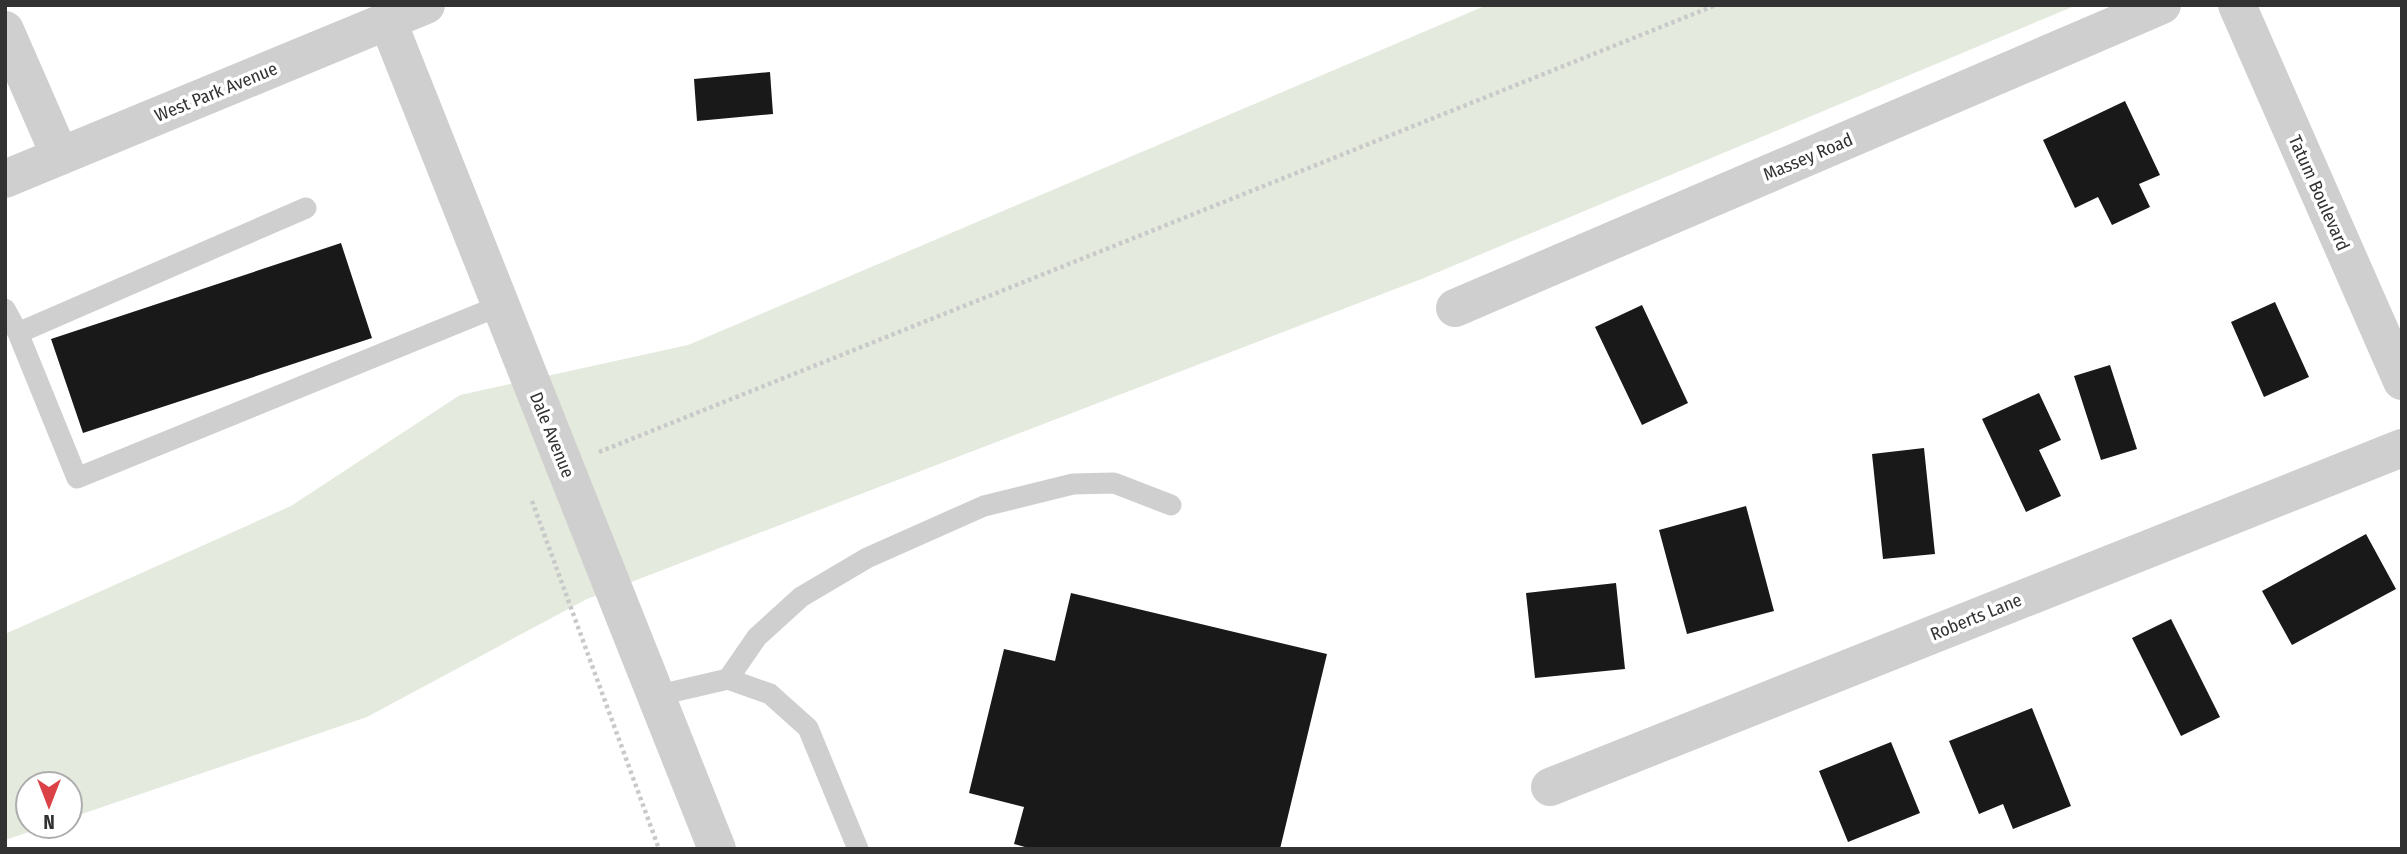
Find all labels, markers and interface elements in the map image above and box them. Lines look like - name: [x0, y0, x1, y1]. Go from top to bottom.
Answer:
- street label: West Park Avenue: [151, 57, 281, 127]
- street label: Massey Road: [1760, 128, 1856, 186]
- street label: Tatum Boulevard: [2284, 132, 2354, 254]
- street label: Dale Avenue: [525, 389, 579, 481]
- street label: Roberts Lane: [1927, 589, 2025, 645]
- north arrow: [14, 770, 84, 840]
- text: N: [43, 810, 55, 833]

